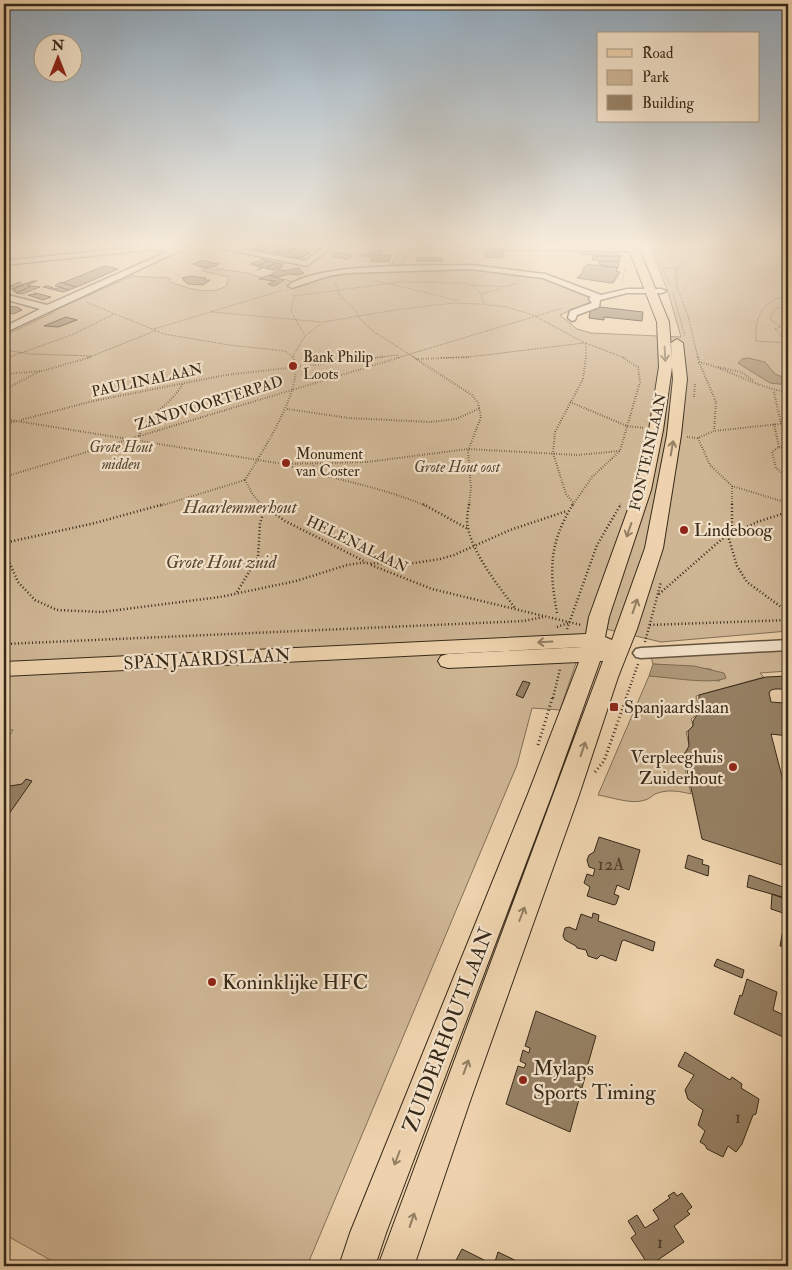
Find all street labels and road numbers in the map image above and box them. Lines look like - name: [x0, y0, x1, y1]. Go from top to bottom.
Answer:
- street label: PAULINALAAN: [90, 359, 205, 402]
- street label: ZANDVOORTERPAD: [133, 372, 285, 435]
- street label: FONTEINLAAN: [626, 391, 671, 513]
- street label: HELENALAAN: [303, 512, 411, 578]
- street label: SPANJAARDSLAAN: [123, 644, 291, 675]
- street label: ZUIDERHOUTLAAN: [397, 924, 500, 1136]

